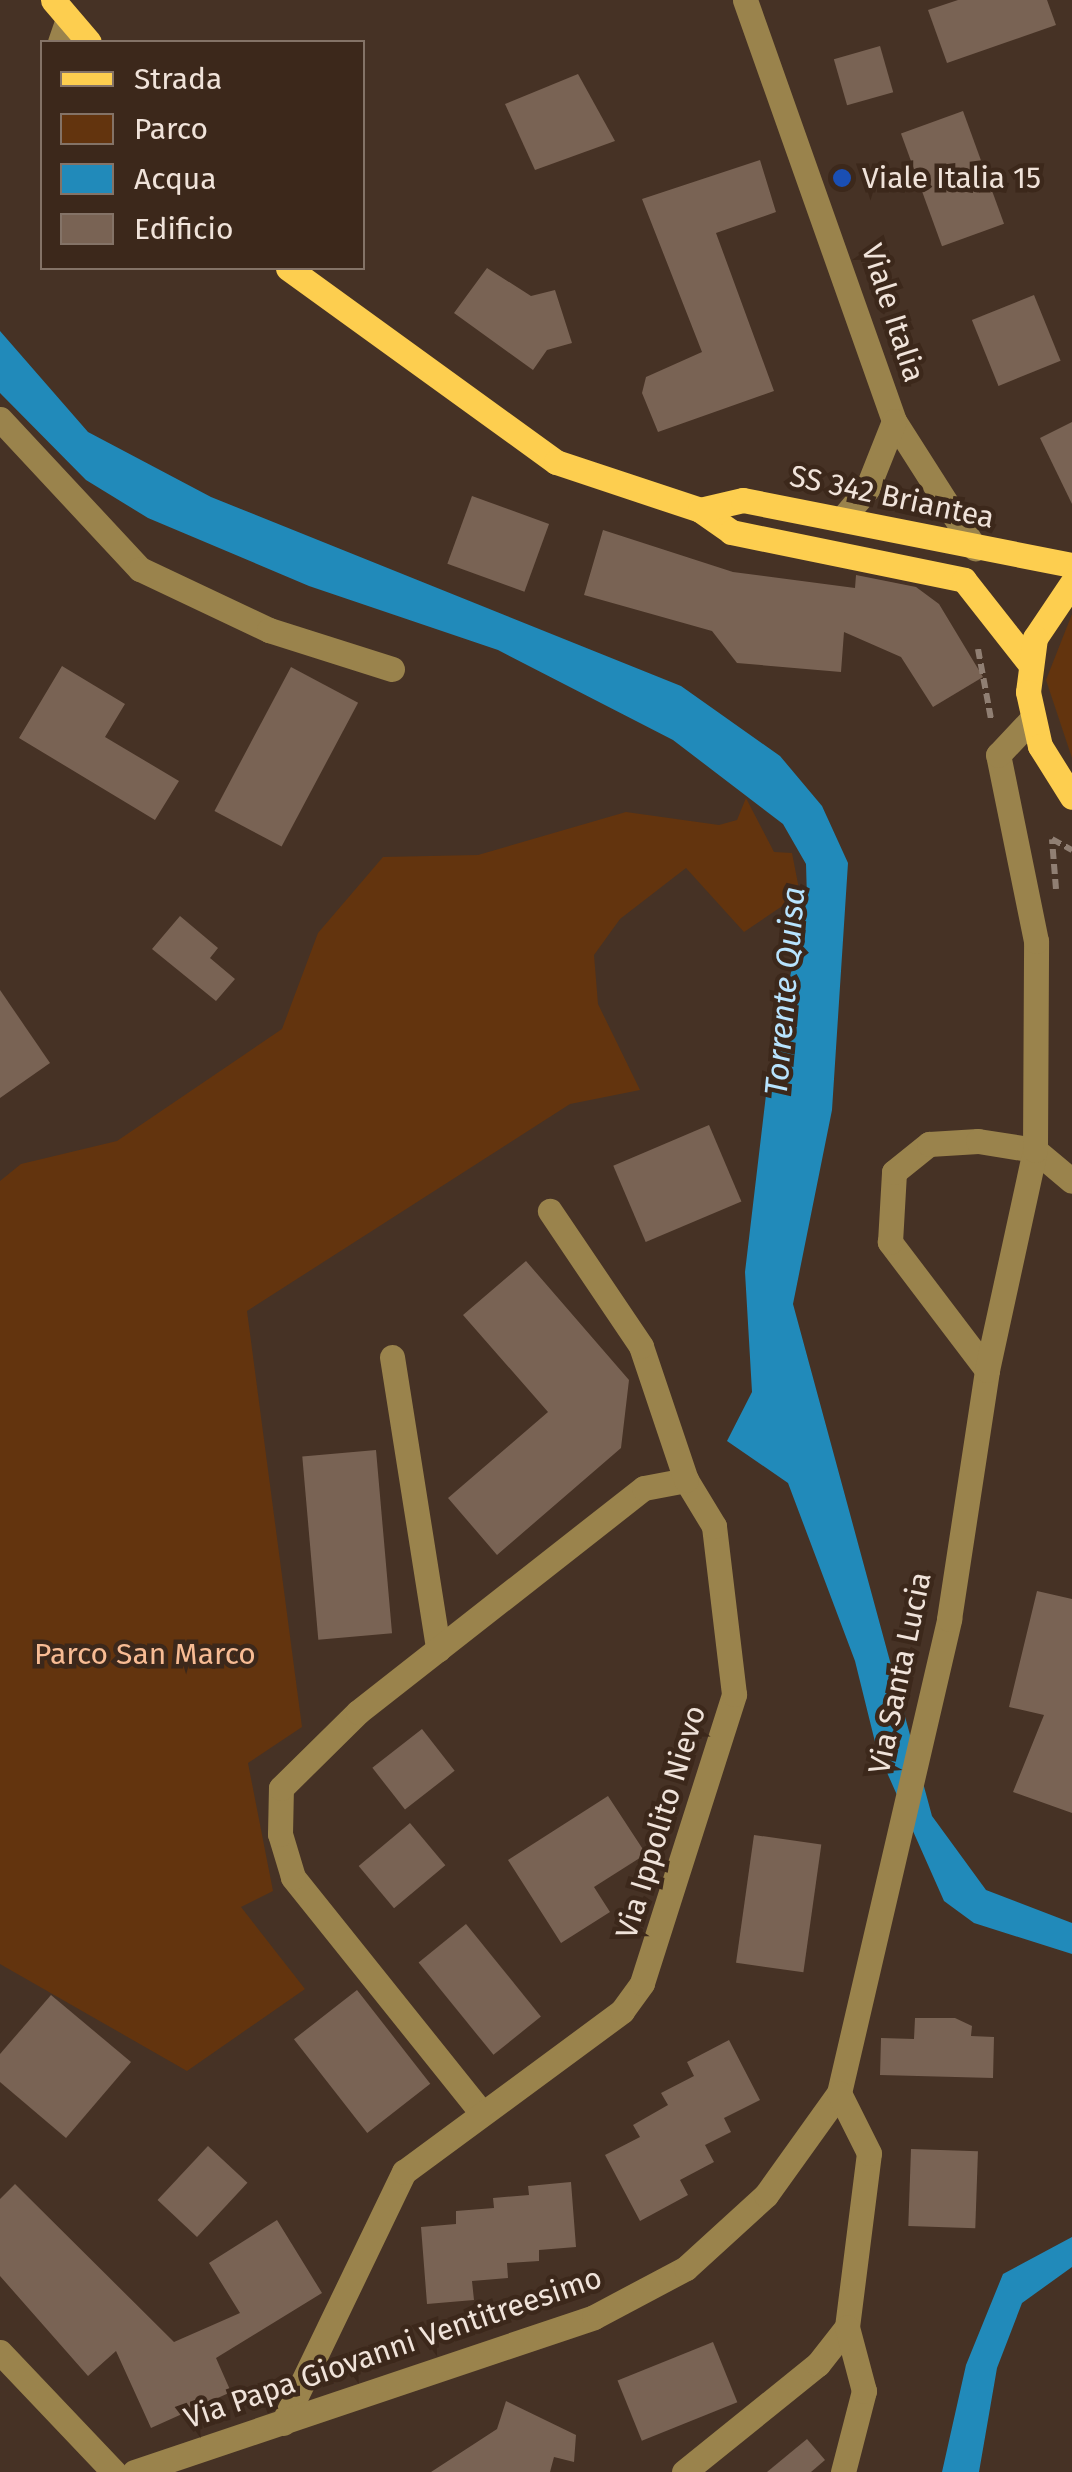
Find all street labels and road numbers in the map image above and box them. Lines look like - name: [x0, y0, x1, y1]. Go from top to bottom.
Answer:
- street label: Viale Italia: [854, 239, 932, 387]
- street label: SS 342 Briantea: [786, 458, 998, 536]
- street label: Via Santa Lucia: [861, 1569, 939, 1777]
- street label: Via Ippolito Nievo: [608, 1701, 714, 1943]
- street label: Via Papa Giovanni Ventitreesimo: [179, 2259, 607, 2437]

